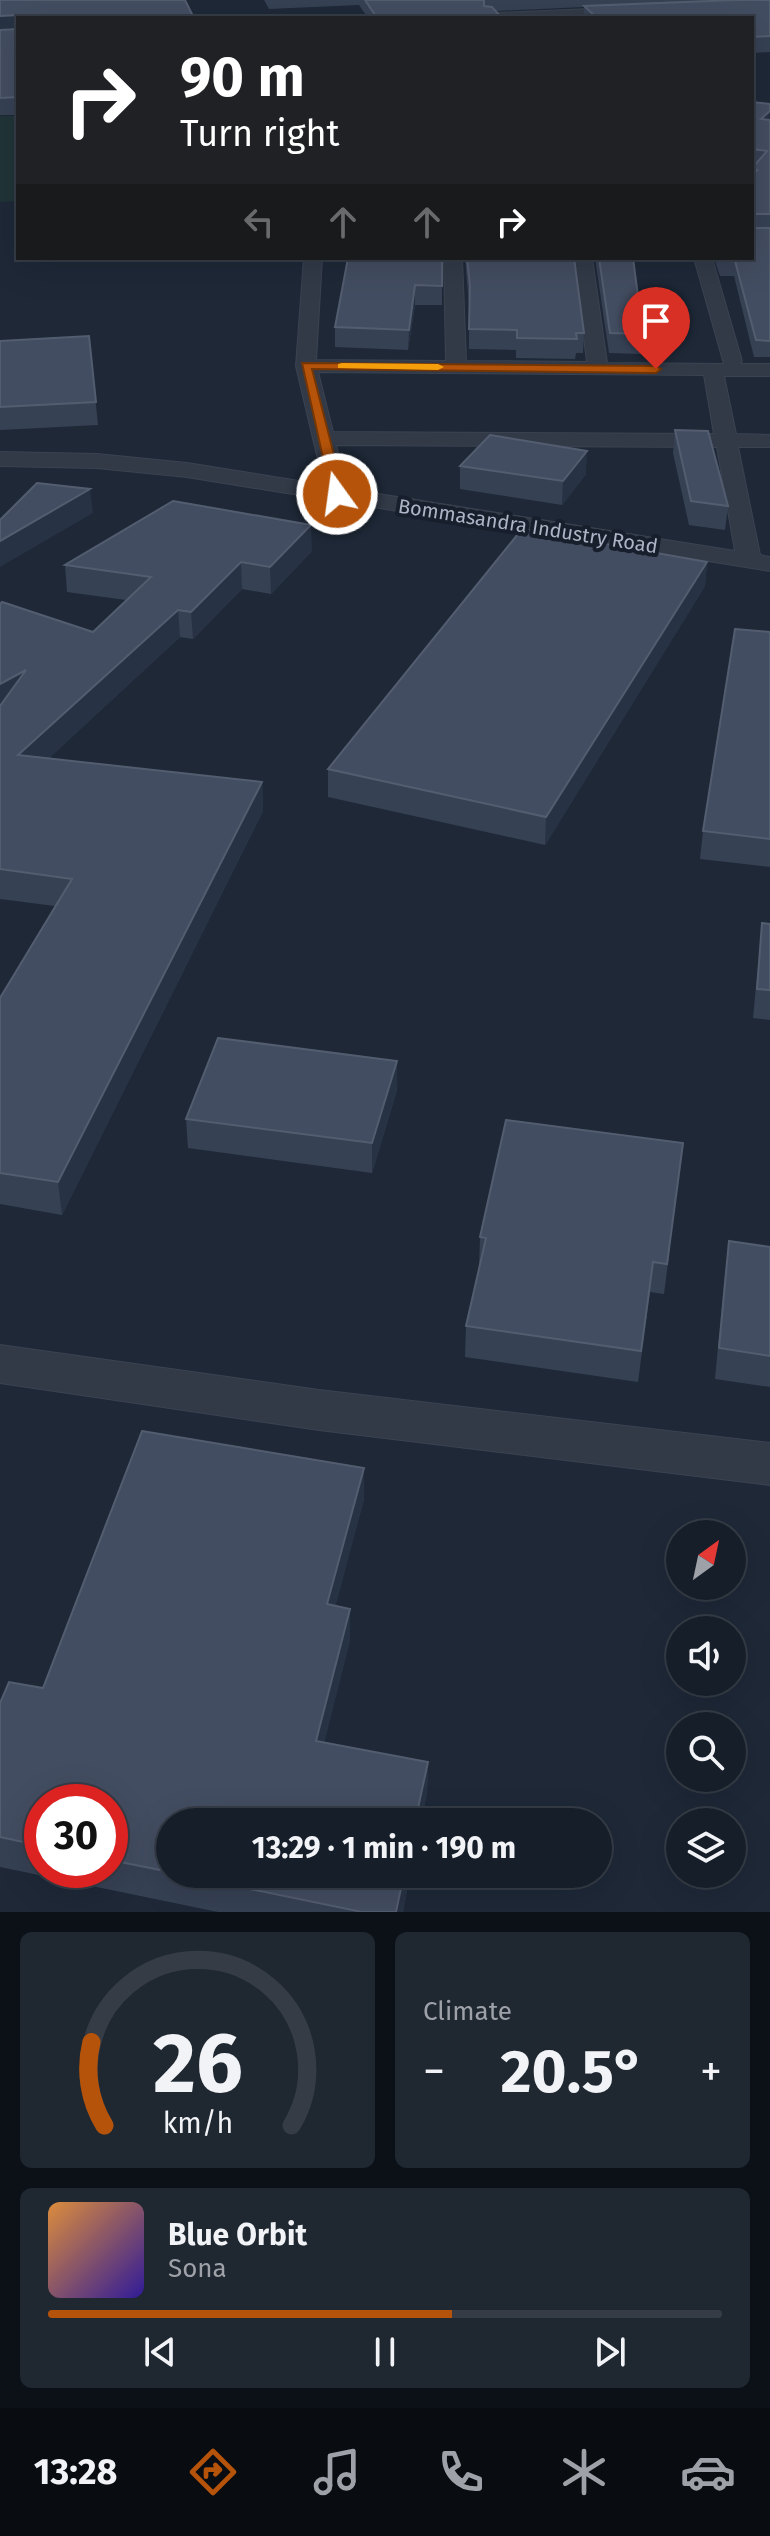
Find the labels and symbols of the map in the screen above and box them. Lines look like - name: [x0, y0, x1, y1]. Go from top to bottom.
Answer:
- pin: [622, 287, 690, 369]
- position arrow: [295, 452, 379, 536]
- street label: Bommasandra Industry Road: [397, 494, 659, 558]
- north arrow: [666, 1520, 746, 1600]
- speed limit sign: 30: [24, 1784, 128, 1888]

